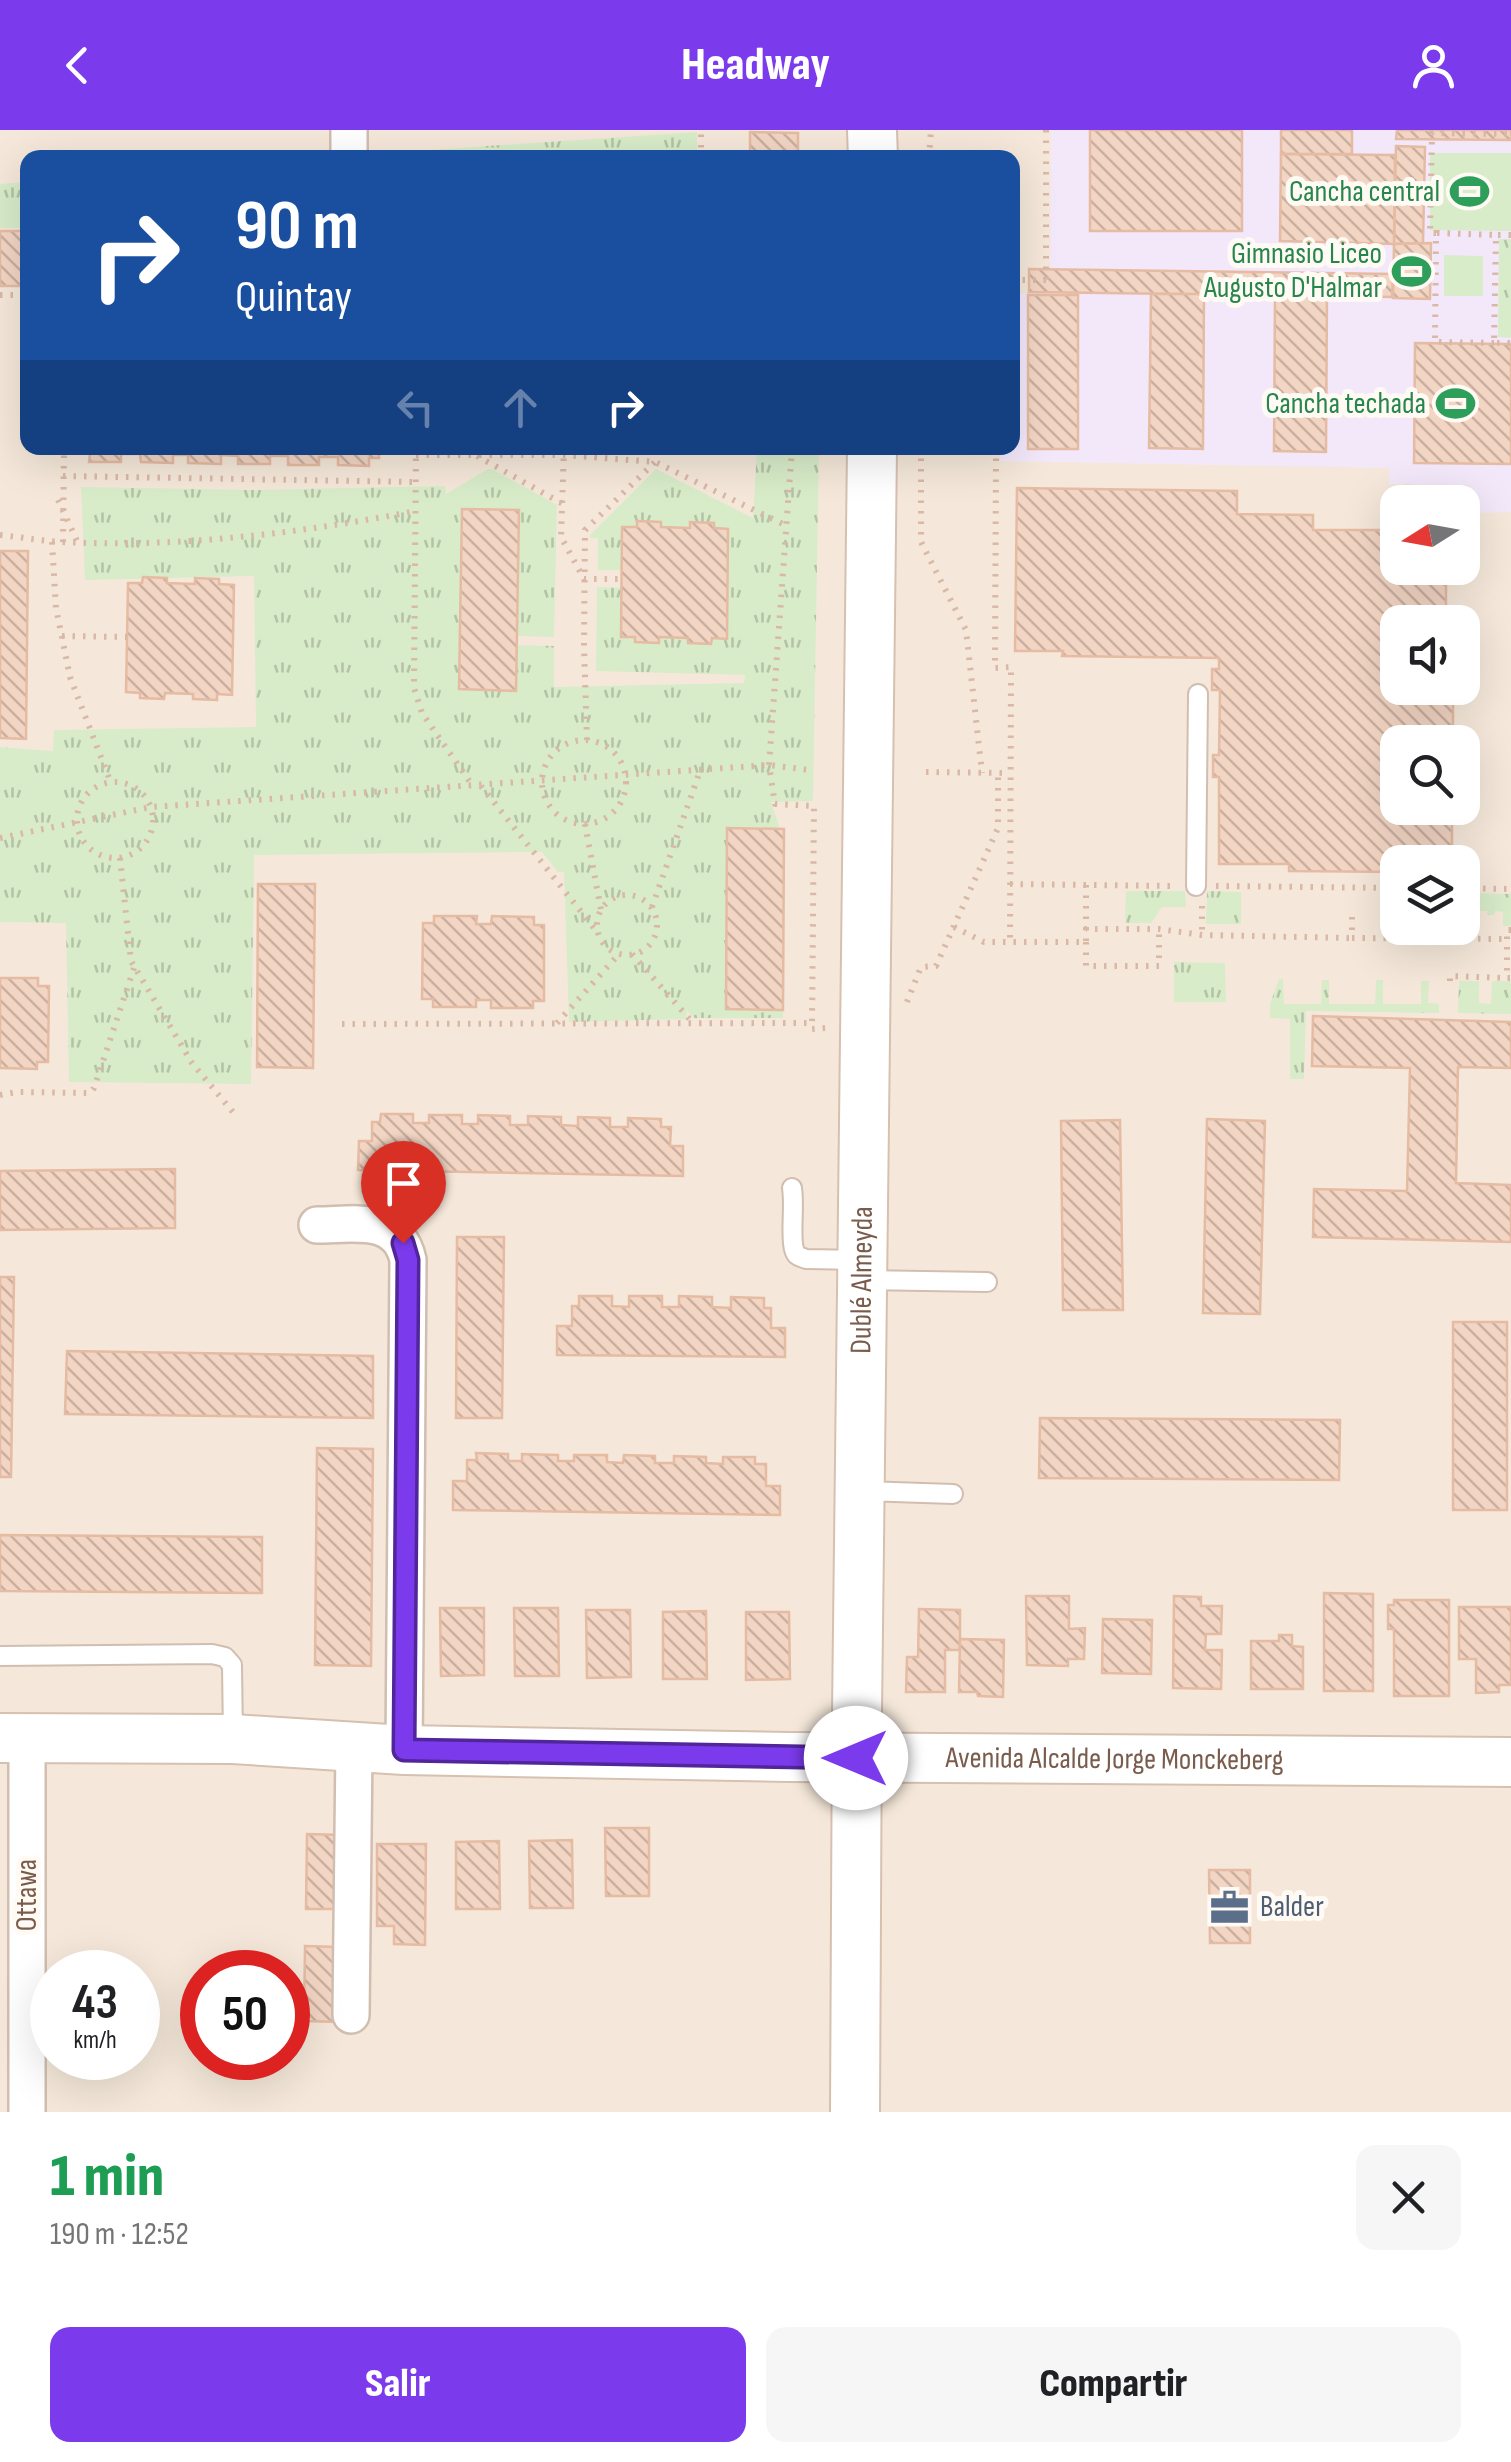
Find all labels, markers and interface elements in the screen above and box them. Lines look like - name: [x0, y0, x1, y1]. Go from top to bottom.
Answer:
- icon: back: [50, 38, 105, 93]
- text: Headway: [681, 38, 830, 93]
- icon: person: [1406, 38, 1461, 93]
- sports icon: Cancha central: [1449, 171, 1491, 213]
- place label: Cancha central: [1289, 174, 1440, 210]
- text: 90 m: [235, 185, 359, 269]
- icon: right: [70, 190, 200, 320]
- place label: Gimnasio Liceo Augusto D'Halmar: [1203, 236, 1382, 306]
- sports icon: Gimnasio Liceo Augusto D'Halmar: [1391, 250, 1433, 292]
- text: Quintay: [235, 270, 352, 325]
- icon: left: [388, 380, 443, 435]
- icon: ahead: [493, 380, 548, 435]
- icon: right: [598, 380, 653, 435]
- sports icon: Cancha techada: [1435, 383, 1477, 425]
- place label: Cancha techada: [1265, 386, 1426, 422]
- north arrow: [1380, 485, 1480, 585]
- map controls: [1380, 485, 1480, 945]
- button: sound: [1380, 605, 1480, 705]
- button: search: [1380, 725, 1480, 825]
- button: layers: [1380, 845, 1480, 945]
- pin: [361, 1141, 446, 1244]
- icon: arrive: [376, 1156, 431, 1211]
- street label: Dublé Almeyda: [843, 1206, 881, 1354]
- position arrow: [804, 1706, 908, 1810]
- street label: Avenida Alcalde Jorge Monckeberg: [945, 1740, 1284, 1778]
- street label: Ottawa: [9, 1859, 45, 1931]
- office icon: Balder: [1209, 1886, 1251, 1928]
- place label: Balder: [1260, 1889, 1324, 1925]
- speed limit sign: 50: [180, 1950, 310, 2080]
- text: 43: [72, 1973, 118, 2033]
- text: km/h: [73, 2025, 117, 2056]
- text: 1 min: [50, 2141, 164, 2213]
- button: close: [1356, 2145, 1461, 2250]
- text: 190 m · 12:52: [50, 2215, 189, 2254]
- button: Salir: [50, 2327, 746, 2442]
- button: Compartir: [766, 2327, 1461, 2442]

